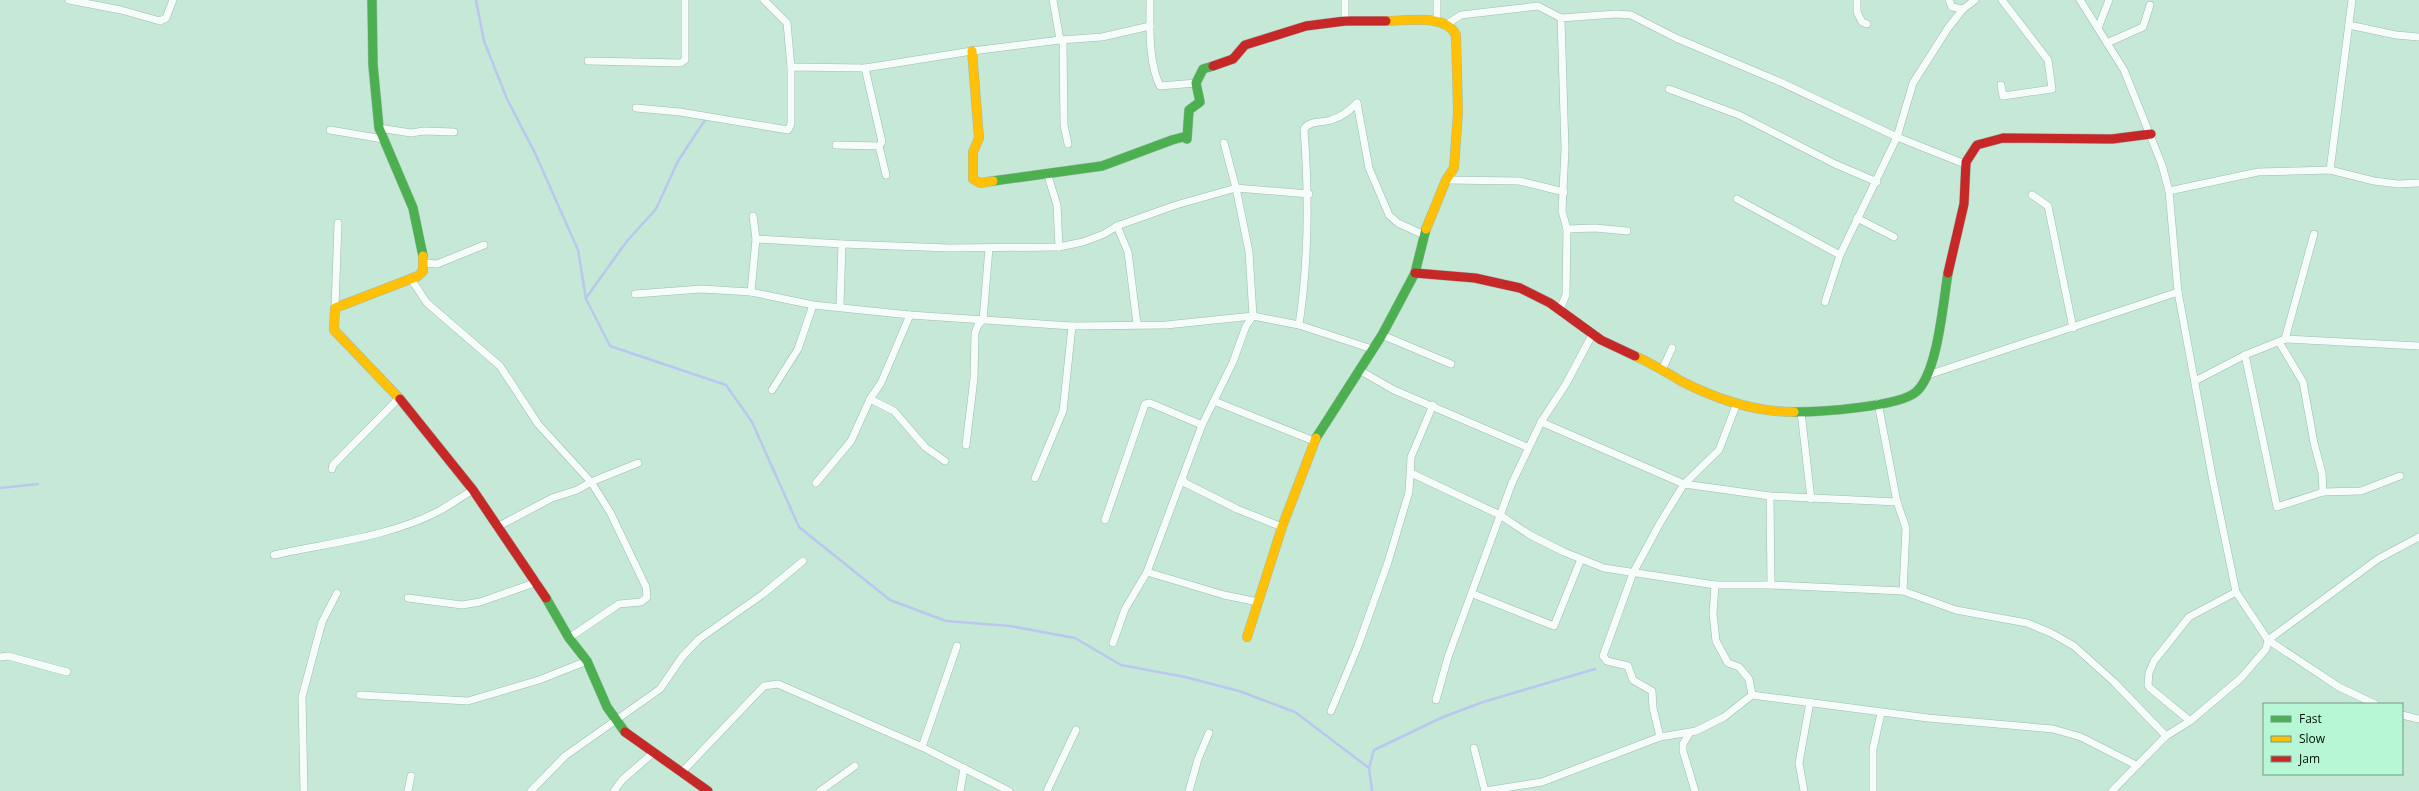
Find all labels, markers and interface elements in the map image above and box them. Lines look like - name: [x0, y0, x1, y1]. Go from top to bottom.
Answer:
- legend: [2263, 703, 2403, 775]
- text: Fast: [2299, 710, 2322, 727]
- text: Slow: [2299, 730, 2326, 747]
- text: Jam: [2298, 750, 2320, 767]

